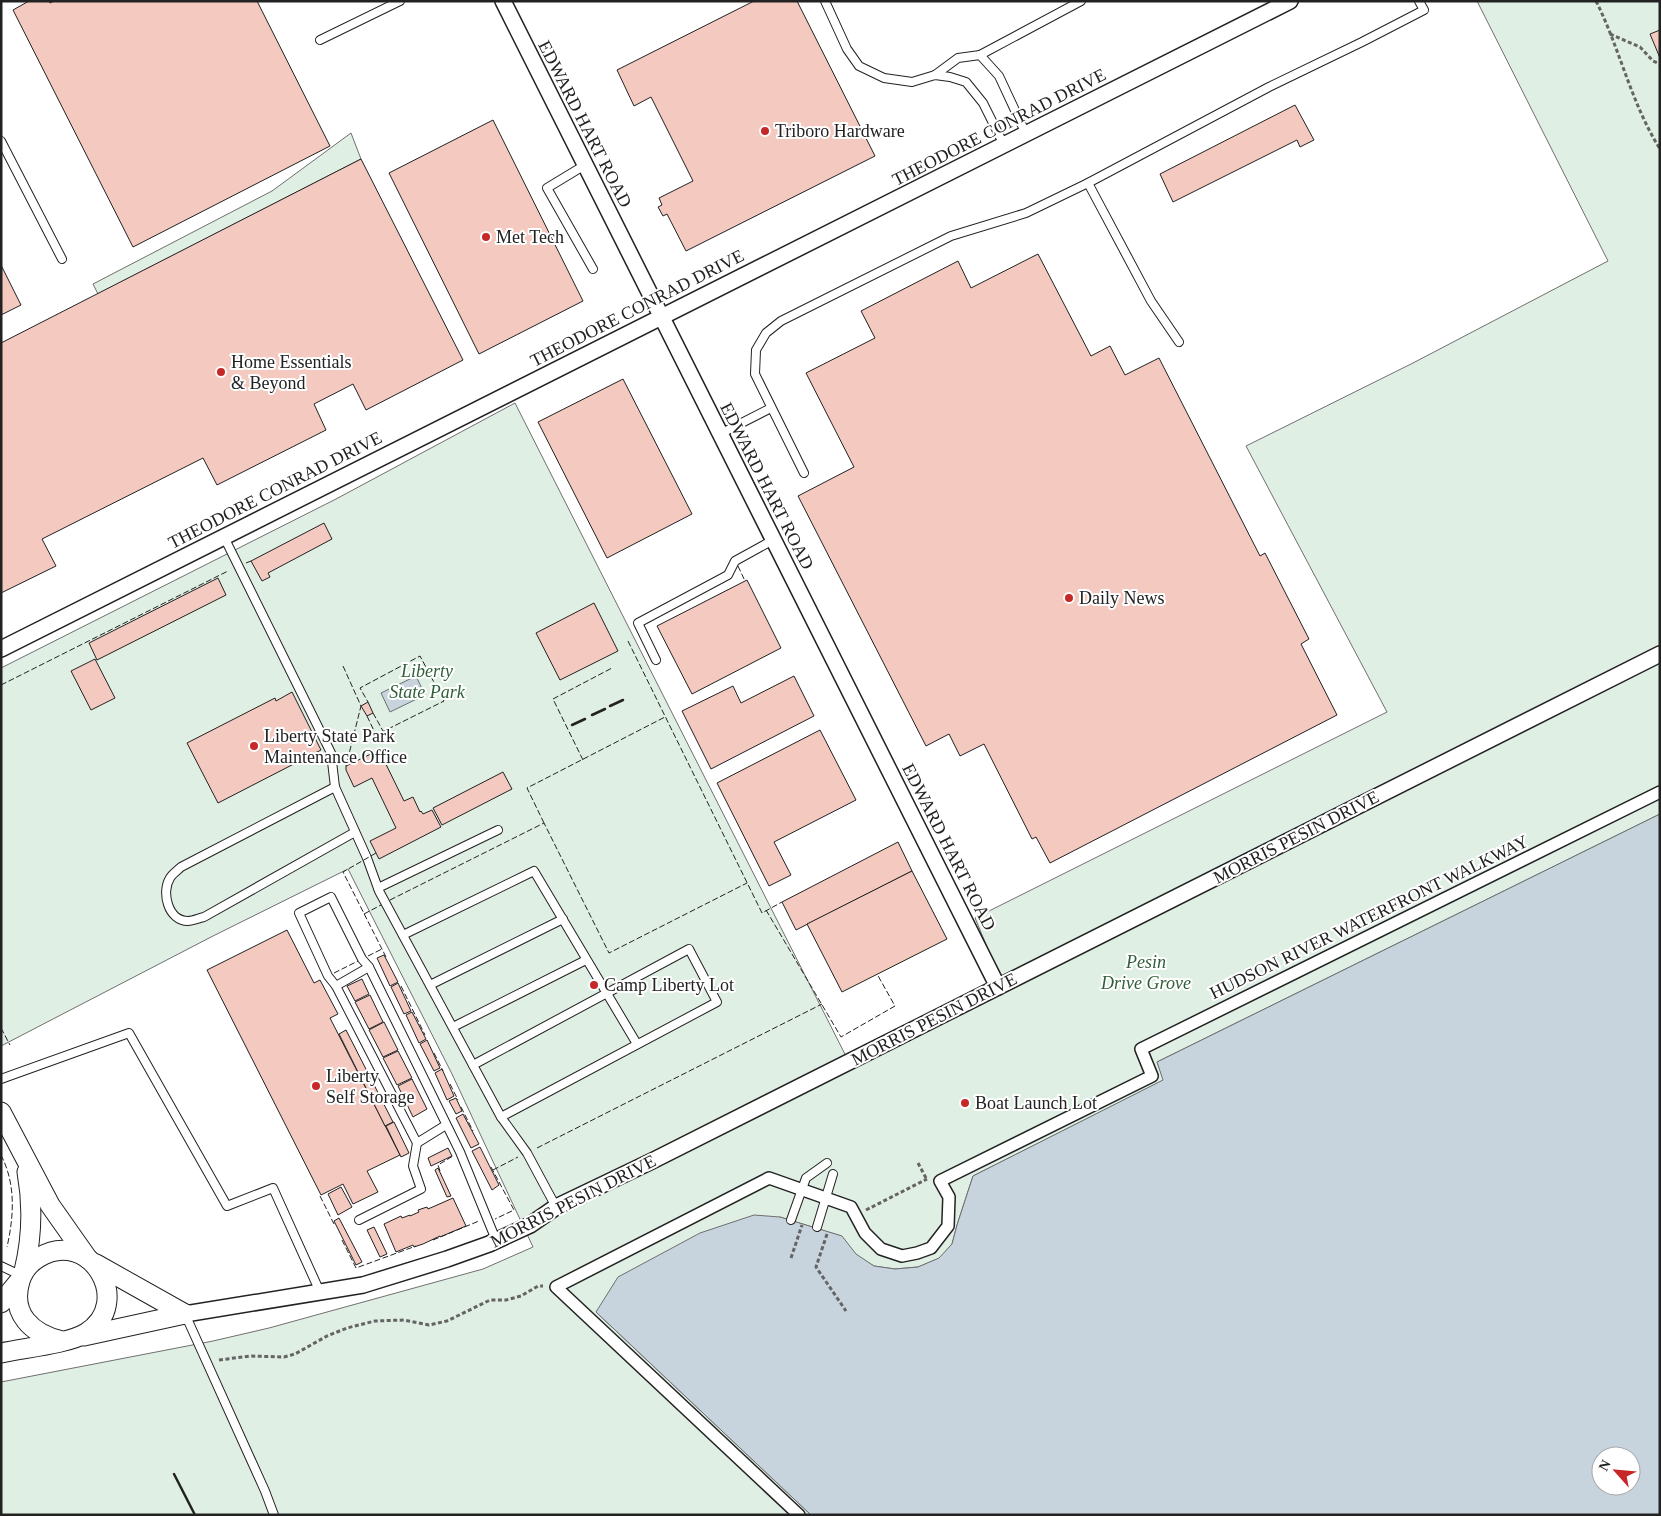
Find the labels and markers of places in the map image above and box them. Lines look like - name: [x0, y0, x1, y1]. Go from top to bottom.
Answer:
- place label: Triboro Hardware: [775, 121, 905, 141]
- marker: Triboro Hardware: [759, 125, 771, 137]
- place label: Met Tech: [496, 227, 564, 247]
- marker: Met Tech: [480, 231, 492, 243]
- place label: Home Essentials & Beyond: [231, 352, 351, 393]
- marker: Home Essentials & Beyond: [215, 366, 227, 378]
- place label: Daily News: [1079, 588, 1164, 608]
- marker: Daily News: [1063, 592, 1075, 604]
- place label: Liberty State Park Maintenance Office: [264, 726, 407, 767]
- marker: Liberty State Park Maintenance Office: [248, 740, 260, 752]
- place label: Camp Liberty Lot: [604, 975, 734, 995]
- marker: Camp Liberty Lot: [588, 979, 600, 991]
- place label: Liberty Self Storage: [326, 1066, 414, 1107]
- marker: Liberty Self Storage: [310, 1080, 322, 1092]
- place label: Boat Launch Lot: [975, 1093, 1097, 1113]
- marker: Boat Launch Lot: [959, 1097, 971, 1109]

